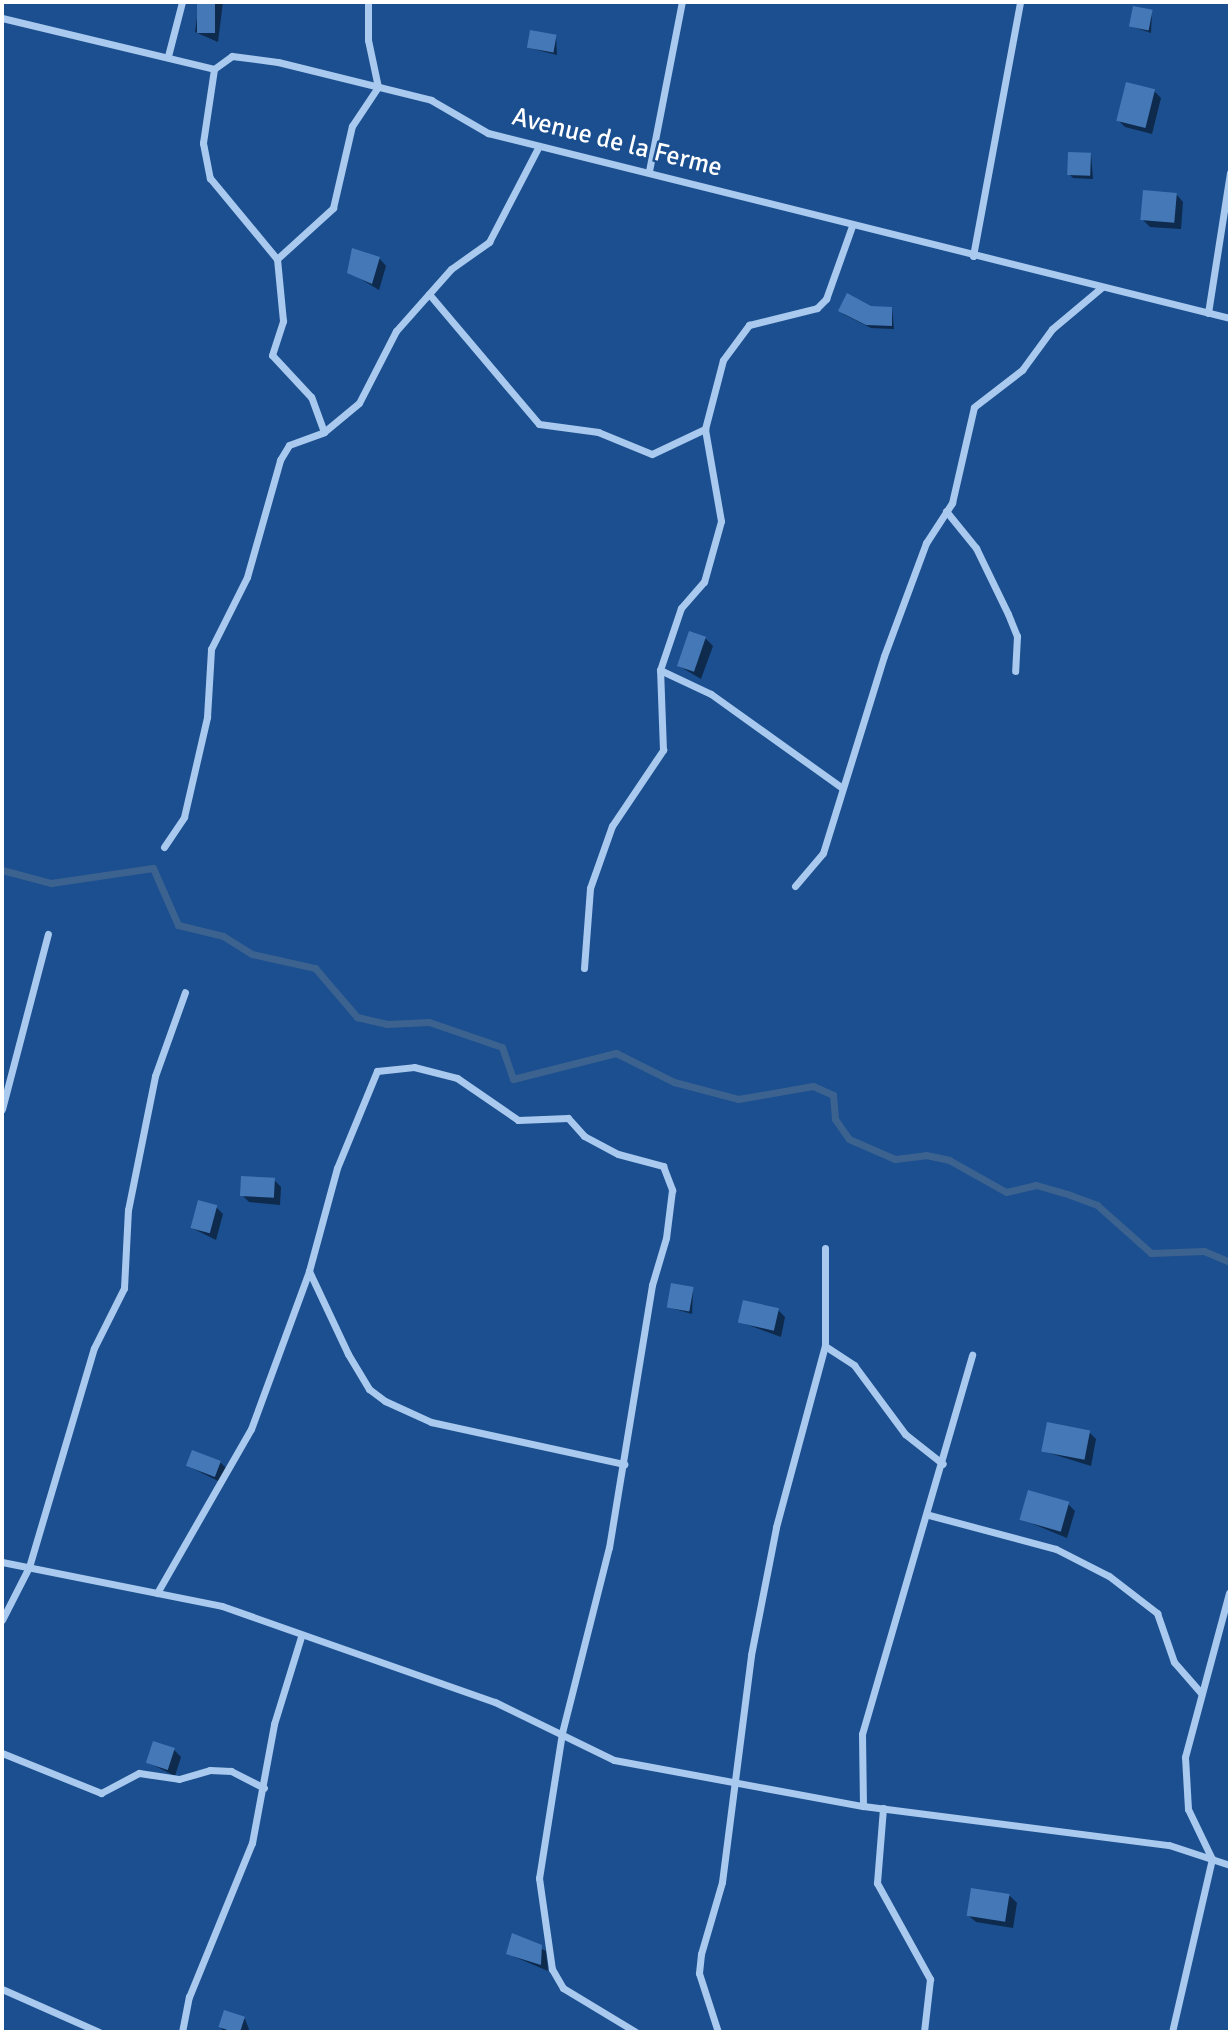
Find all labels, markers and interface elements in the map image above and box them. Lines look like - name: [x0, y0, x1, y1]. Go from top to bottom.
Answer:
- street label: Avenue de la Ferme: [509, 102, 725, 184]

